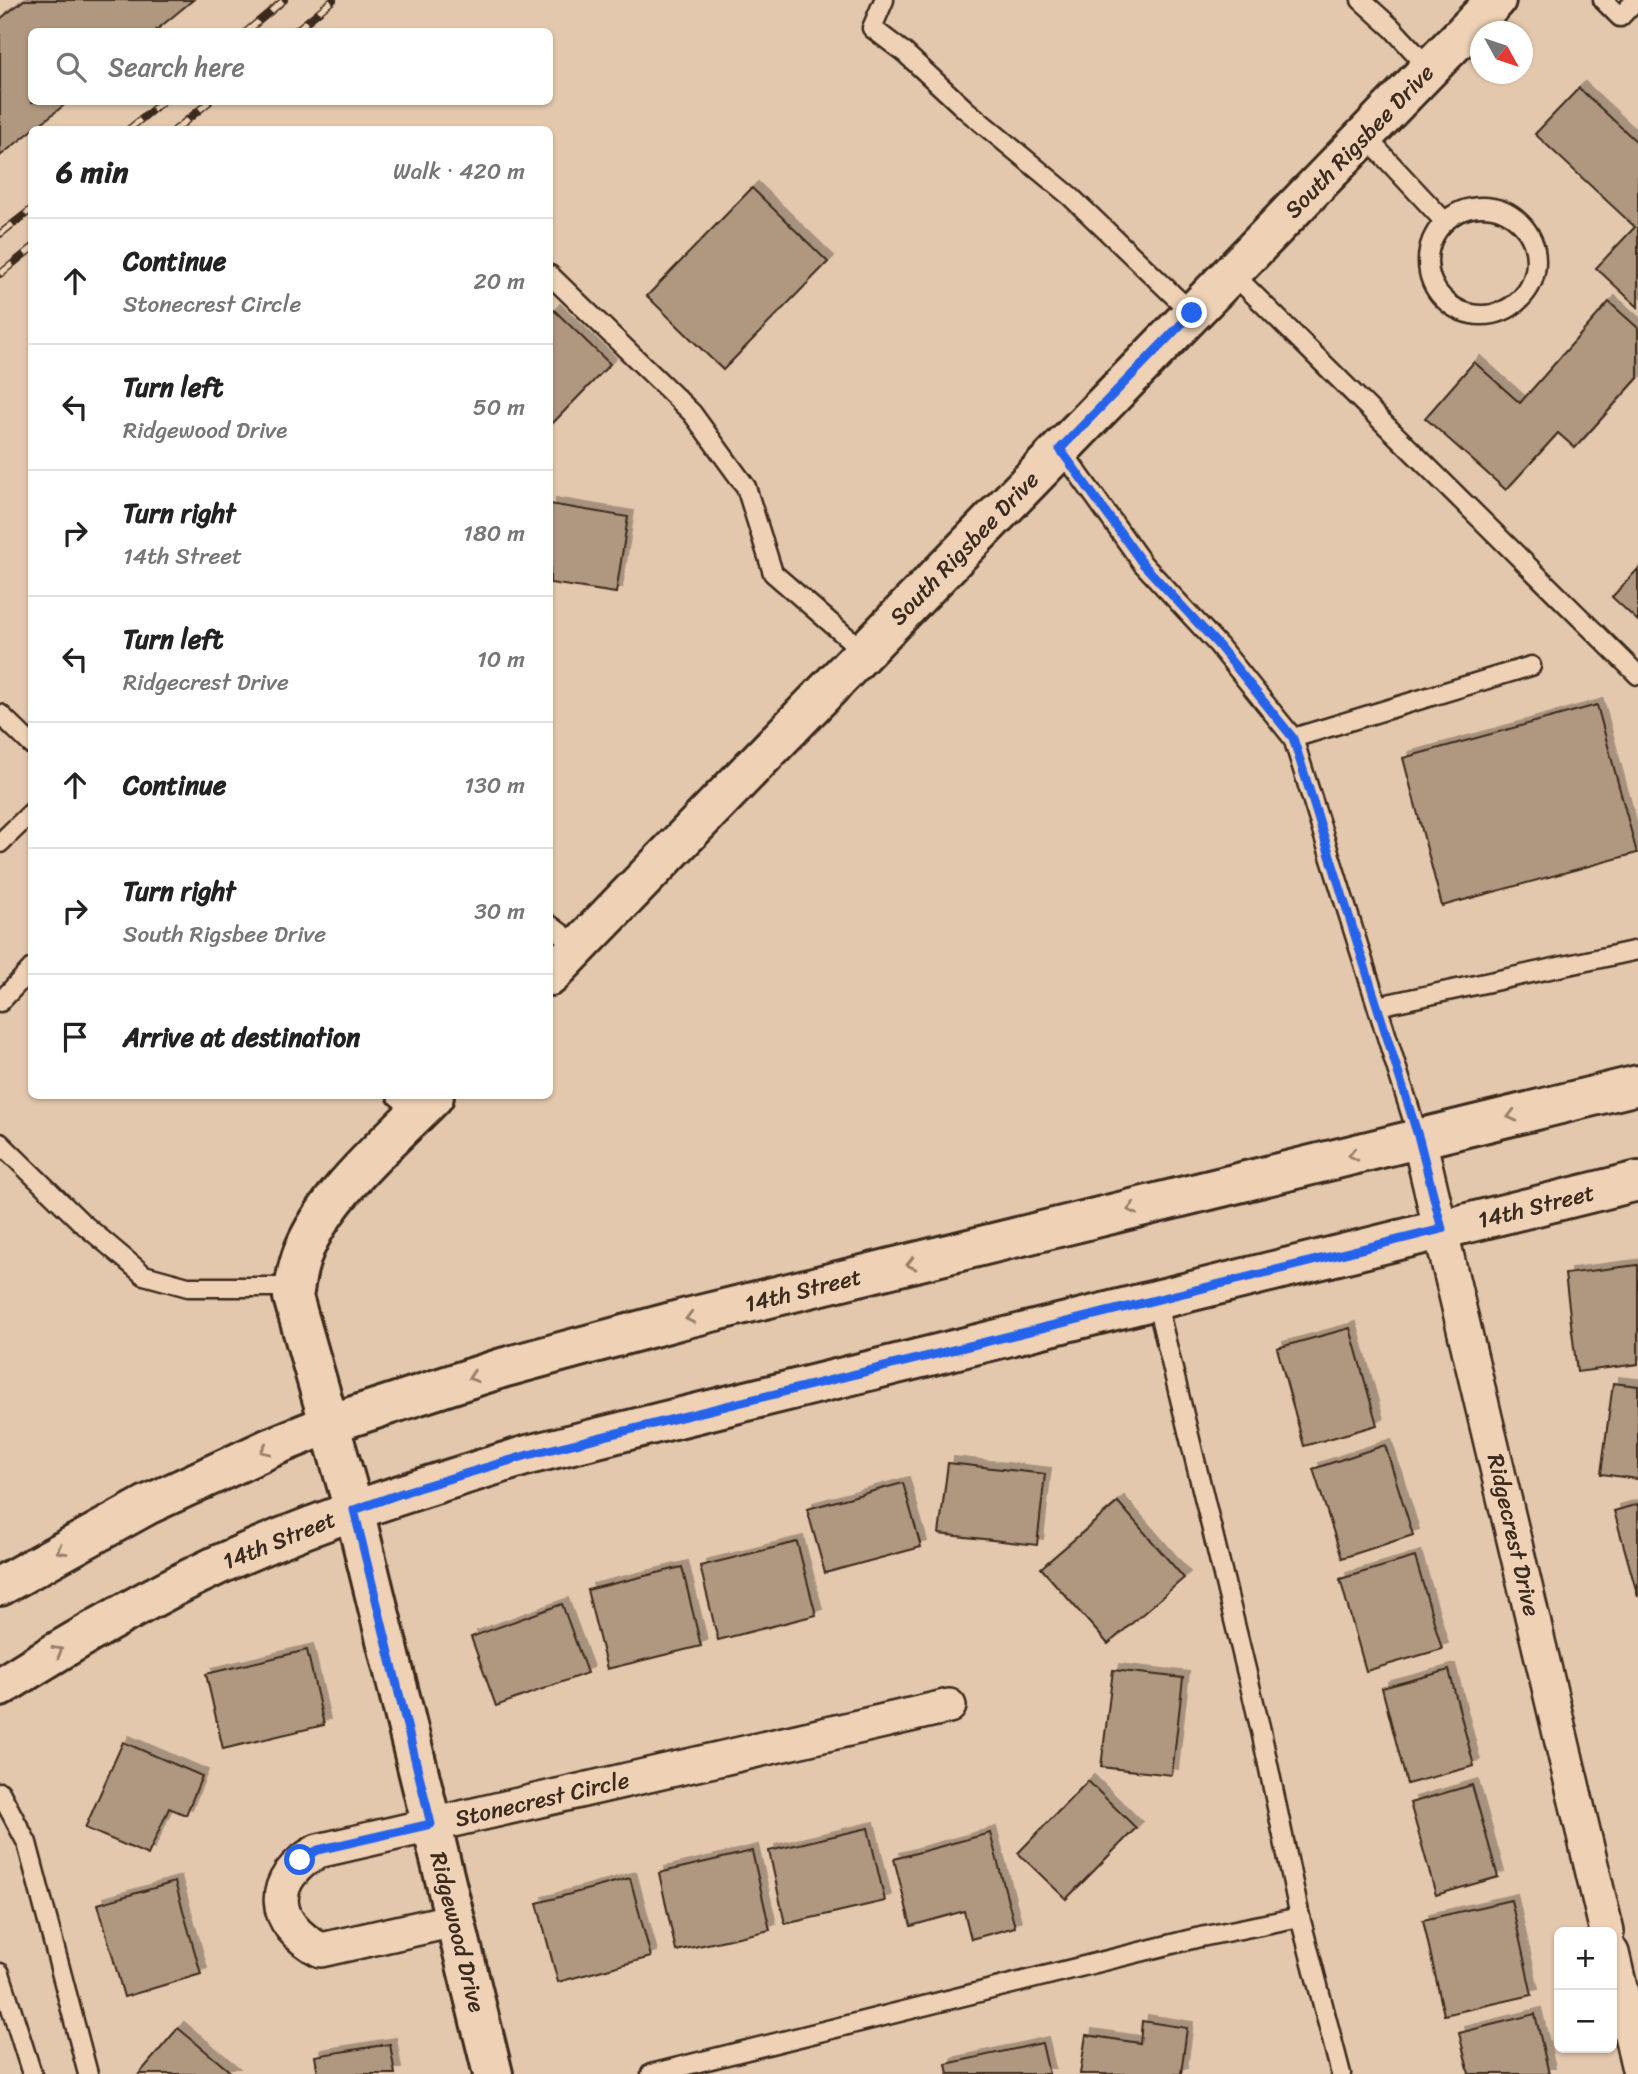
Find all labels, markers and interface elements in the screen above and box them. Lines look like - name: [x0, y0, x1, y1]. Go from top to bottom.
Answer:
- north arrow: [1470, 21, 1533, 84]
- search box: [28, 28, 553, 105]
- text: Search here: [108, 44, 245, 90]
- icon: search: [52, 48, 90, 86]
- street label: South Rigsbee Drive: [1274, 54, 1445, 229]
- text: 6 min: [56, 145, 128, 199]
- text: Walk · 420 m: [393, 151, 525, 192]
- text: Continue: [123, 238, 226, 284]
- text: 20 m: [474, 261, 525, 302]
- icon: ahead: [56, 262, 94, 300]
- text: Stonecrest Circle: [123, 284, 301, 325]
- route end: [1176, 297, 1207, 328]
- text: Turn left: [123, 364, 223, 410]
- text: 50 m: [473, 387, 525, 428]
- icon: left: [56, 388, 94, 426]
- text: Ridgewood Drive: [123, 410, 287, 451]
- street label: South Rigsbee Drive: [879, 461, 1050, 636]
- text: Turn right: [123, 490, 236, 536]
- text: 180 m: [463, 513, 525, 554]
- icon: right: [56, 514, 94, 552]
- text: 14th Street: [123, 536, 242, 577]
- text: Turn left: [123, 616, 223, 662]
- text: 10 m: [477, 639, 525, 680]
- icon: left: [56, 640, 94, 678]
- text: Ridgecrest Drive: [123, 662, 289, 703]
- text: Continue: [123, 762, 226, 808]
- text: 130 m: [464, 765, 525, 806]
- icon: ahead: [56, 766, 94, 804]
- text: Turn right: [123, 868, 236, 914]
- text: 30 m: [474, 891, 525, 932]
- icon: right: [56, 892, 94, 930]
- text: South Rigsbee Drive: [123, 914, 326, 955]
- text: Arrive at destination: [123, 1014, 360, 1060]
- icon: arrive: [56, 1018, 94, 1056]
- one-way arrow: [1506, 1108, 1518, 1122]
- one-way arrow: [1347, 1147, 1359, 1161]
- street label: 14th Street: [1473, 1172, 1599, 1241]
- one-way arrow: [1126, 1201, 1138, 1216]
- one-way arrow: [905, 1255, 917, 1270]
- street label: 14th Street: [740, 1256, 866, 1325]
- one-way arrow: [684, 1310, 696, 1324]
- one-way arrow: [468, 1369, 480, 1384]
- one-way arrow: [260, 1442, 273, 1456]
- street label: Ridgecrest Drive: [1475, 1450, 1552, 1621]
- street label: 14th Street: [216, 1499, 342, 1582]
- one-way arrow: [56, 1542, 69, 1555]
- one-way arrow: [51, 1646, 64, 1659]
- street label: Stonecrest Circle: [451, 1759, 634, 1840]
- route start: [284, 1844, 315, 1875]
- street label: Ridgewood Drive: [418, 1847, 497, 2017]
- map controls: [1554, 1927, 1617, 2053]
- button: +: [1554, 1927, 1617, 1990]
- button: −: [1554, 1990, 1617, 2053]

